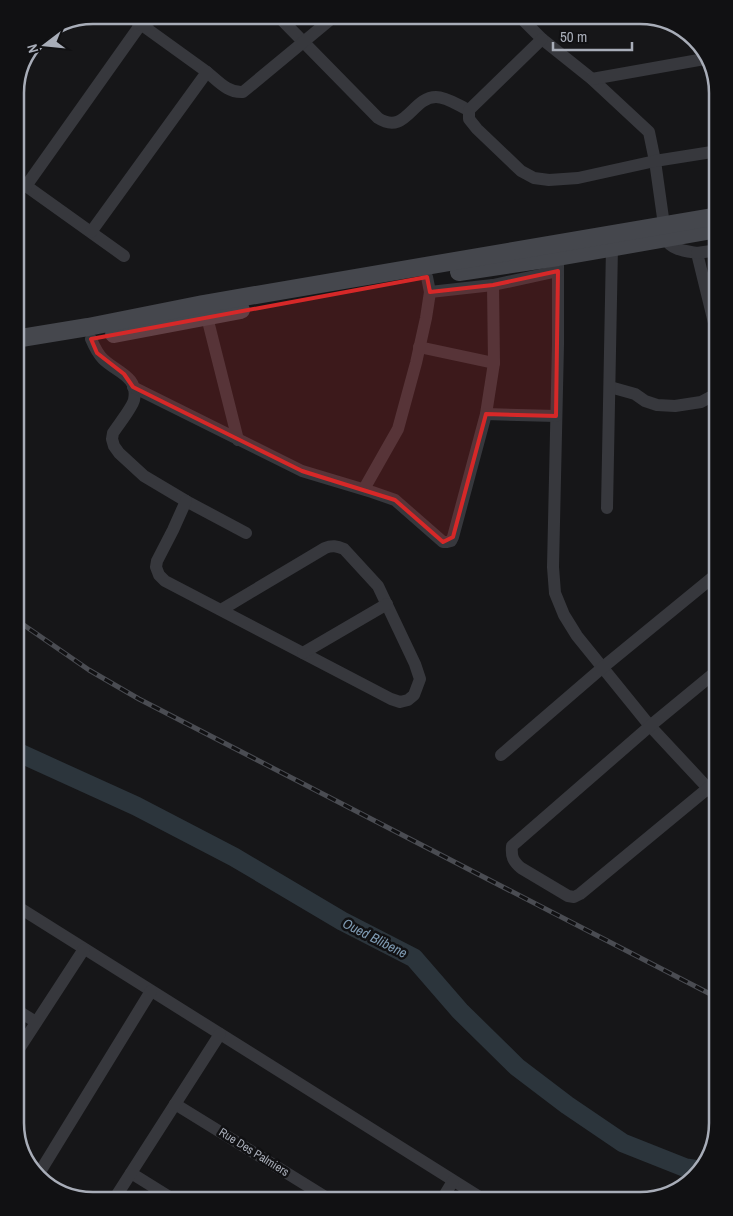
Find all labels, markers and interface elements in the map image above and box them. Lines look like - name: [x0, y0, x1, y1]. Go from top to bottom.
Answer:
- north arrow: [20, 20, 70, 70]
- scale bar: [553, 20, 632, 52]
- text: 50 m: [560, 26, 587, 47]
- text: N: [23, 42, 42, 55]
- water label: Oued Blibene: [340, 914, 410, 962]
- street label: Rue Des Palmiers: [216, 1124, 292, 1180]

